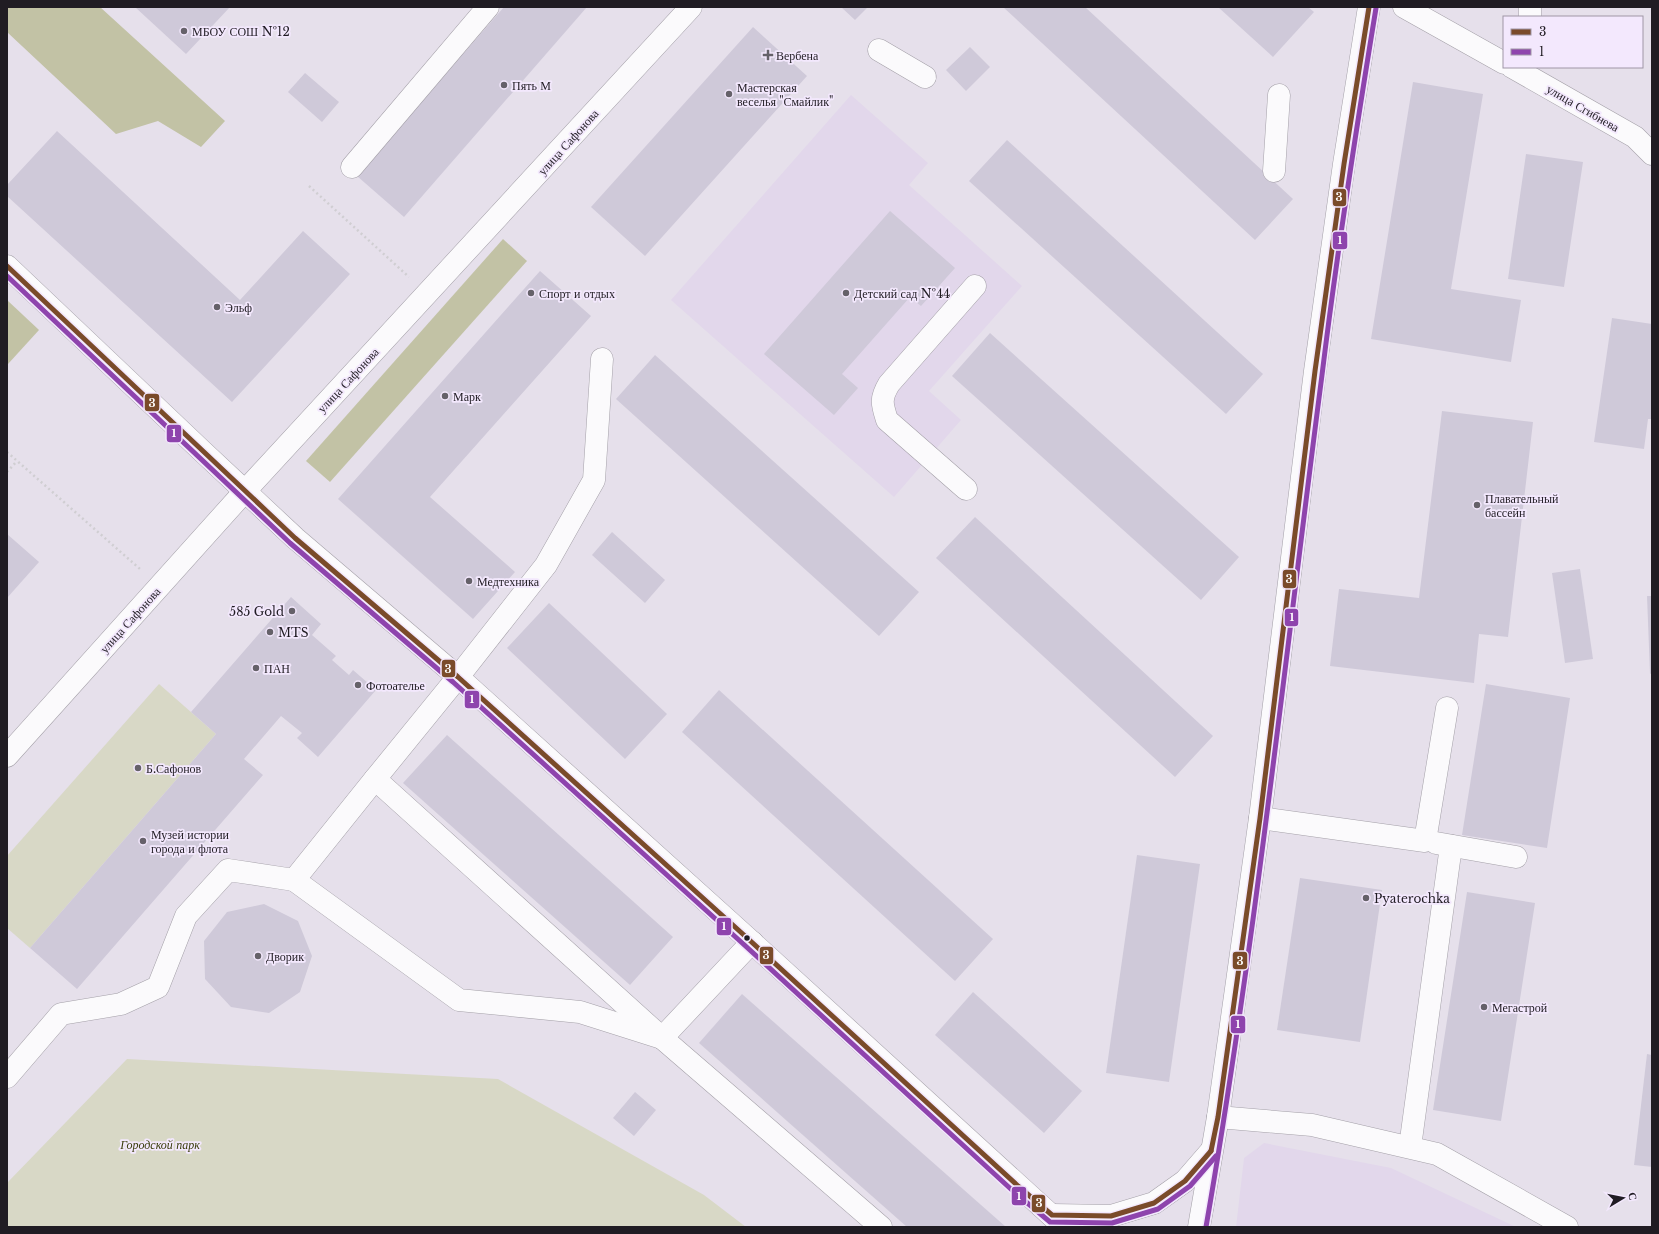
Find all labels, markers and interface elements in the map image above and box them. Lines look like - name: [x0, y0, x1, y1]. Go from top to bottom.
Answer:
- legend: [1503, 16, 1643, 68]
- place label: МБОУ СОШ №12: [192, 24, 290, 39]
- text: 3: [1539, 24, 1546, 39]
- marker: МБОУ СОШ №12: [179, 26, 189, 36]
- text: 1: [1539, 44, 1544, 59]
- place label: Вербена: [776, 48, 819, 63]
- marker: Вербена: [763, 50, 773, 60]
- place label: Пять М: [512, 78, 551, 93]
- marker: Пять М: [499, 80, 509, 90]
- place label: Мастерская веселья "Смайлик": [737, 80, 834, 109]
- street label: улица Сгибнева: [1544, 81, 1622, 135]
- marker: Мастерская веселья "Смайлик": [724, 89, 734, 99]
- street label: улица Сафонова: [535, 105, 602, 178]
- line badge: 3: [1332, 188, 1347, 207]
- text: 3: [1335, 190, 1343, 204]
- line badge: 1: [1332, 231, 1348, 250]
- text: 1: [1338, 233, 1343, 247]
- place label: Спорт и отдых: [539, 286, 615, 301]
- place label: Детский сад №44: [854, 286, 950, 301]
- marker: Спорт и отдых: [526, 288, 536, 298]
- marker: Детский сад №44: [841, 288, 851, 298]
- place label: Эльф: [225, 300, 252, 315]
- marker: Эльф: [212, 302, 222, 312]
- street label: улица Сафонова: [314, 344, 382, 416]
- place label: Марк: [453, 389, 481, 404]
- marker: Марк: [440, 391, 450, 401]
- line badge: 3: [144, 393, 160, 412]
- text: 3: [148, 396, 156, 410]
- line badge: 1: [166, 424, 182, 443]
- text: 1: [172, 426, 177, 440]
- place label: Плавательный бассейн: [1485, 491, 1559, 520]
- marker: Плавательный бассейн: [1472, 500, 1482, 510]
- line badge: 3: [1282, 569, 1297, 589]
- text: 3: [1285, 572, 1293, 586]
- place label: Медтехника: [477, 574, 540, 589]
- marker: Медтехника: [464, 576, 474, 586]
- street label: улица Сафонова: [97, 583, 164, 656]
- place label: 585 Gold: [229, 604, 284, 619]
- marker: 585 Gold: [287, 606, 297, 616]
- line badge: 1: [1284, 608, 1299, 627]
- text: 1: [1290, 610, 1295, 624]
- place label: MTS: [278, 625, 309, 640]
- marker: MTS: [265, 627, 275, 637]
- line badge: 3: [441, 659, 456, 678]
- place label: ПАН: [264, 661, 290, 676]
- text: 3: [444, 662, 452, 676]
- marker: ПАН: [251, 663, 261, 673]
- place label: Фотоателье: [366, 678, 425, 693]
- marker: Фотоателье: [353, 680, 363, 690]
- line badge: 1: [464, 690, 480, 709]
- text: 1: [470, 692, 475, 706]
- place label: Б.Сафонов: [146, 761, 202, 776]
- marker: Б.Сафонов: [133, 763, 143, 773]
- place label: Музей истории города и флота: [151, 827, 230, 856]
- marker: Музей истории города и флота: [138, 836, 148, 846]
- place label: Pyaterochka: [1374, 891, 1450, 906]
- marker: Pyaterochka: [1361, 893, 1371, 903]
- line badge: 1: [716, 917, 732, 936]
- text: 1: [722, 919, 727, 933]
- unlabelled marker: [742, 933, 752, 943]
- line badge: 3: [759, 946, 774, 965]
- text: 3: [762, 948, 770, 962]
- place label: Дворик: [266, 949, 304, 964]
- marker: Дворик: [253, 951, 263, 961]
- line badge: 3: [1232, 951, 1248, 970]
- text: 3: [1236, 954, 1244, 968]
- place label: Мегастрой: [1492, 1000, 1548, 1015]
- marker: Мегастрой: [1479, 1002, 1489, 1012]
- line badge: 1: [1230, 1015, 1246, 1034]
- text: 1: [1236, 1017, 1241, 1031]
- park label: Городской парк: [119, 1137, 200, 1152]
- north arrow: [1603, 1178, 1643, 1218]
- line badge: 1: [1011, 1186, 1027, 1206]
- text: 1: [1017, 1189, 1022, 1203]
- text: С: [1625, 1191, 1640, 1201]
- line badge: 3: [1031, 1194, 1046, 1213]
- text: 3: [1035, 1196, 1043, 1210]

